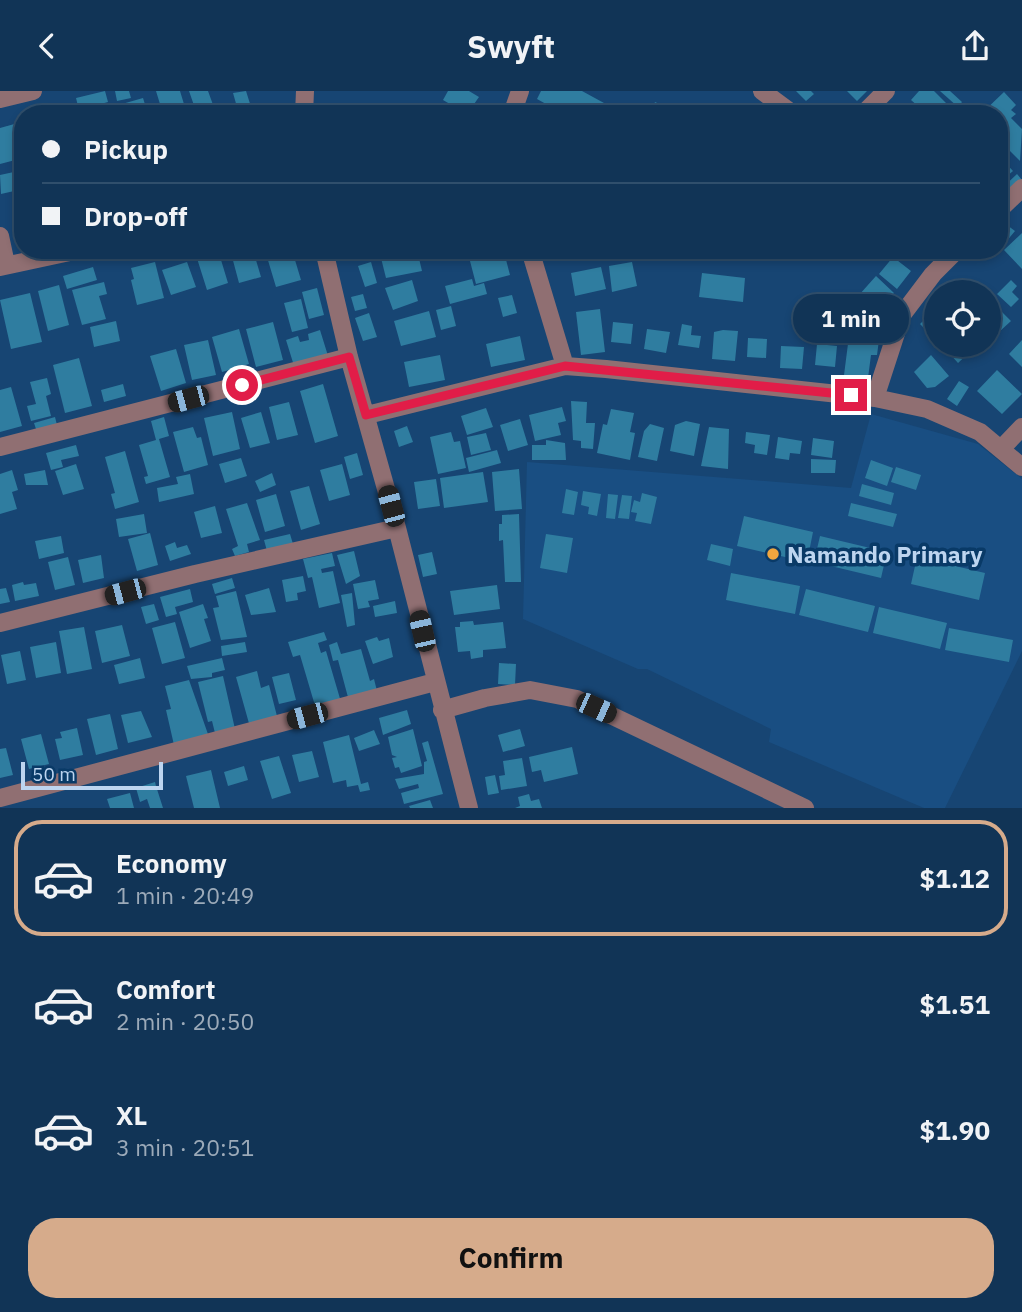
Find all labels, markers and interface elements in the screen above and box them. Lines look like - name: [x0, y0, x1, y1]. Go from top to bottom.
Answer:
- text: Swyft: [467, 25, 555, 67]
- icon: back: [28, 27, 66, 65]
- icon: share: [956, 27, 994, 65]
- text: Pickup: [84, 132, 168, 166]
- text: Drop-off: [84, 199, 187, 233]
- map controls: [924, 280, 1001, 357]
- button: locate: [924, 280, 1001, 357]
- callout: 1 min: [793, 293, 909, 343]
- text: 1 min: [821, 303, 881, 333]
- route start: [226, 369, 258, 401]
- route end: [835, 379, 867, 411]
- car: [165, 383, 212, 415]
- car: [376, 483, 407, 529]
- place label: Namando Primary: [787, 539, 983, 569]
- marker: Namando Primary: [765, 546, 781, 562]
- car: [102, 576, 149, 608]
- car: [408, 608, 437, 654]
- car: [573, 690, 620, 726]
- car: [284, 700, 331, 732]
- scale bar: [21, 759, 163, 791]
- text: 50 m: [32, 762, 76, 786]
- text: Economy: [116, 846, 227, 880]
- icon: car: [32, 847, 95, 910]
- text: $1.12: [920, 861, 990, 895]
- text: 1 min · 20:49: [116, 880, 254, 910]
- text: Comfort: [116, 972, 215, 1006]
- icon: car: [32, 973, 95, 1036]
- text: $1.51: [920, 987, 990, 1021]
- text: 2 min · 20:50: [116, 1006, 254, 1036]
- text: XL: [116, 1098, 147, 1132]
- icon: car: [32, 1099, 95, 1162]
- text: $1.90: [920, 1113, 990, 1147]
- text: 3 min · 20:51: [116, 1132, 254, 1162]
- button: Confirm: [28, 1218, 994, 1298]

